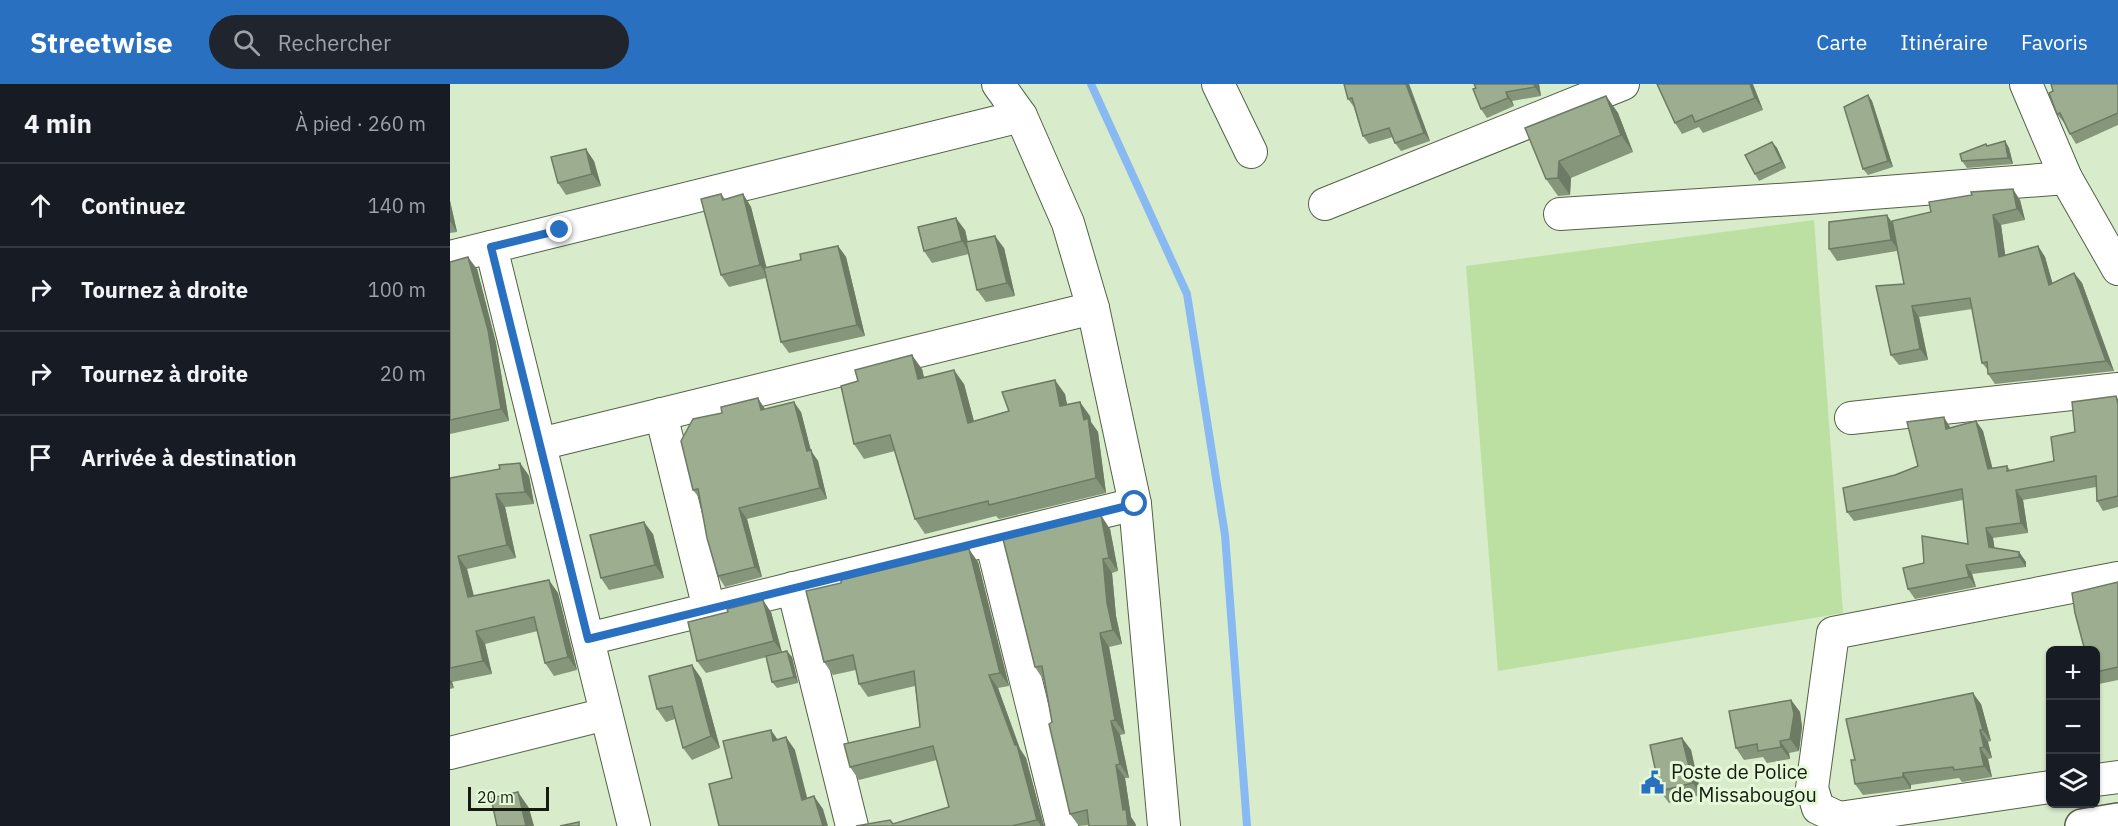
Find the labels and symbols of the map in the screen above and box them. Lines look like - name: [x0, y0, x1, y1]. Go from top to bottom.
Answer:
- route end: [546, 216, 572, 242]
- route start: [1121, 490, 1147, 516]
- place label: Poste de Police de Missabougou: [1671, 758, 1817, 808]
- public building icon: Poste de Police de Missabougou: [1640, 770, 1666, 796]
- scale bar: [468, 784, 549, 812]

